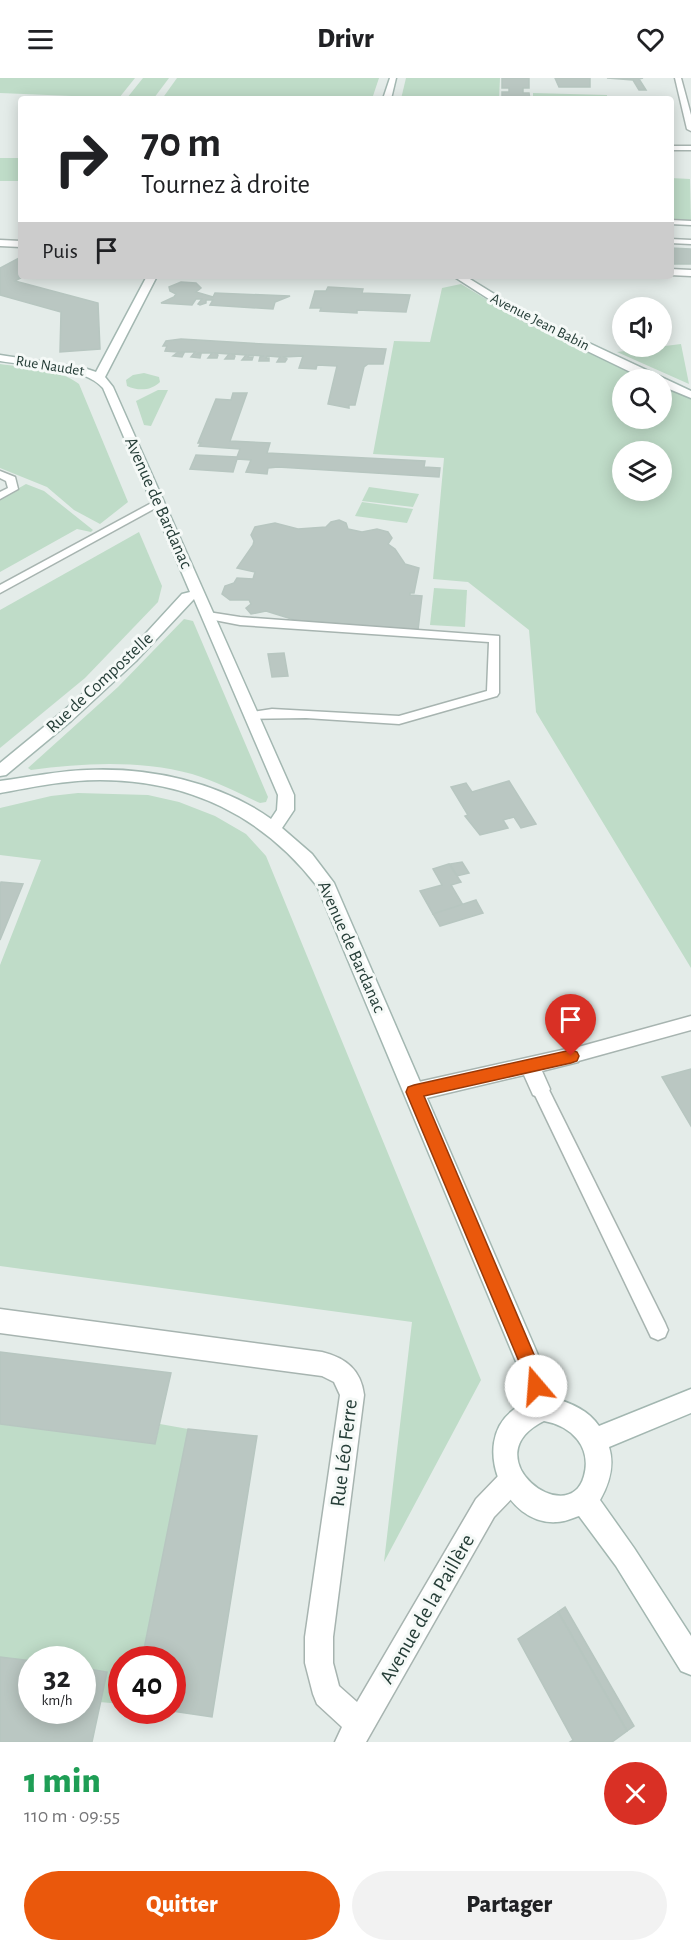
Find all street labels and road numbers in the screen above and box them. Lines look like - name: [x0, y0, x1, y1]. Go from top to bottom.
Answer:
- street label: Avenue Jean Babin: [488, 291, 592, 353]
- street label: Rue Naudet: [15, 353, 85, 379]
- street label: Avenue de Bardanac: [121, 435, 195, 571]
- street label: Rue de Compostelle: [43, 629, 157, 737]
- street label: Avenue de Bardanac: [314, 879, 388, 1015]
- street label: Rue Léo Ferre: [327, 1398, 361, 1508]
- street label: Avenue de la Paillère: [376, 1531, 478, 1687]

